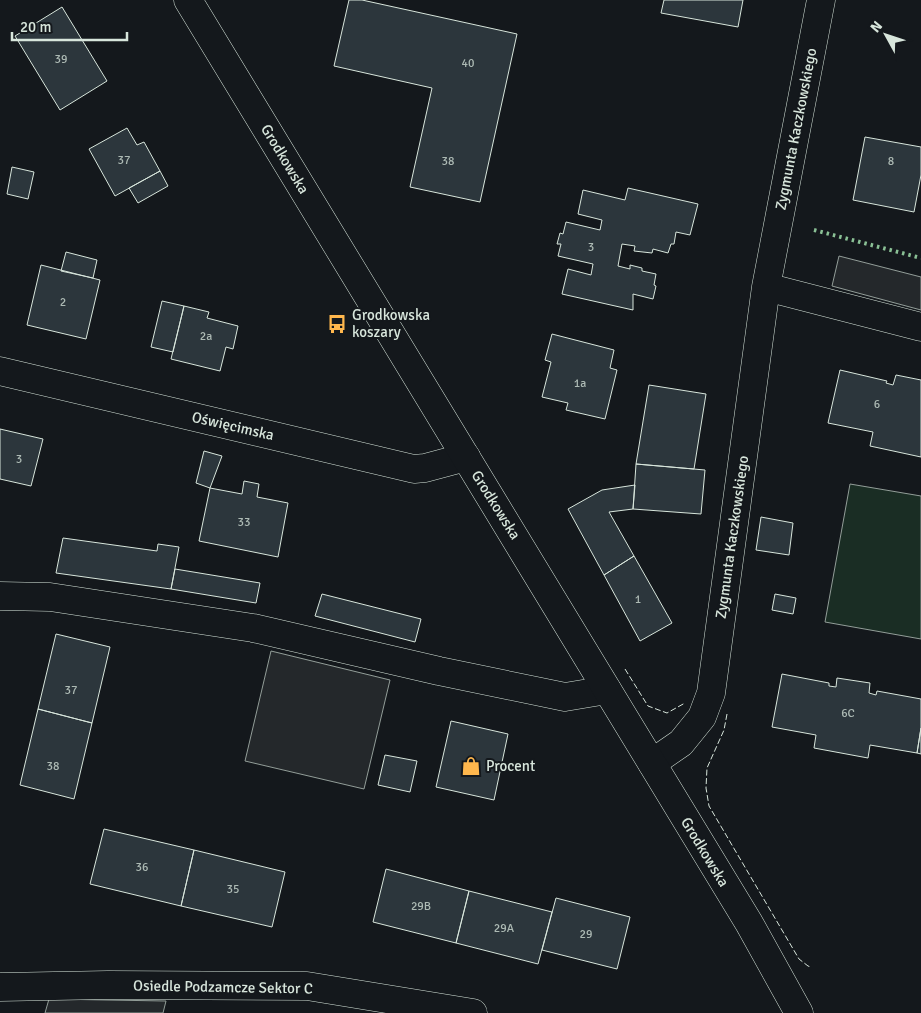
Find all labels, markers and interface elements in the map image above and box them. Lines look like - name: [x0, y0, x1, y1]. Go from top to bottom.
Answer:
- scale bar: [12, 10, 128, 42]
- north arrow: [861, 10, 911, 60]
- text: 20 m: [20, 18, 51, 36]
- text: N: [867, 18, 886, 36]
- street label: Zygmunta Kaczkowskiego: [771, 46, 821, 211]
- house number: 39: [55, 52, 67, 67]
- house number: 40: [462, 56, 474, 71]
- street label: Grodkowska: [257, 121, 313, 197]
- house number: 37: [118, 153, 130, 168]
- house number: 38: [442, 154, 454, 169]
- house number: 8: [888, 154, 894, 169]
- house number: 3: [588, 240, 594, 255]
- house number: 2: [60, 295, 66, 310]
- place label: Grodkowska koszary: [352, 306, 430, 341]
- bus stop icon: Grodkowska koszary: [326, 313, 348, 335]
- house number: 2a: [200, 329, 212, 344]
- house number: 1a: [574, 376, 586, 391]
- house number: 6: [874, 397, 880, 412]
- street label: Oświęcimska: [190, 408, 276, 444]
- house number: 3: [16, 452, 22, 467]
- street label: Zygmunta Kaczkowskiego: [712, 454, 752, 620]
- street label: Grodkowska: [468, 467, 524, 543]
- house number: 33: [238, 515, 250, 530]
- house number: 1: [635, 592, 641, 607]
- house number: 37: [65, 683, 77, 698]
- house number: 6C: [841, 706, 855, 721]
- shop icon: Procent: [460, 755, 482, 777]
- place label: Procent: [486, 757, 535, 775]
- house number: 38: [47, 759, 59, 774]
- street label: Grodkowska: [677, 814, 733, 890]
- house number: 36: [136, 860, 148, 875]
- house number: 35: [227, 882, 239, 897]
- house number: 29B: [411, 899, 431, 914]
- house number: 29A: [494, 921, 515, 936]
- house number: 29: [580, 927, 592, 942]
- street label: Osiedle Podzamcze Sektor C: [133, 976, 313, 998]

